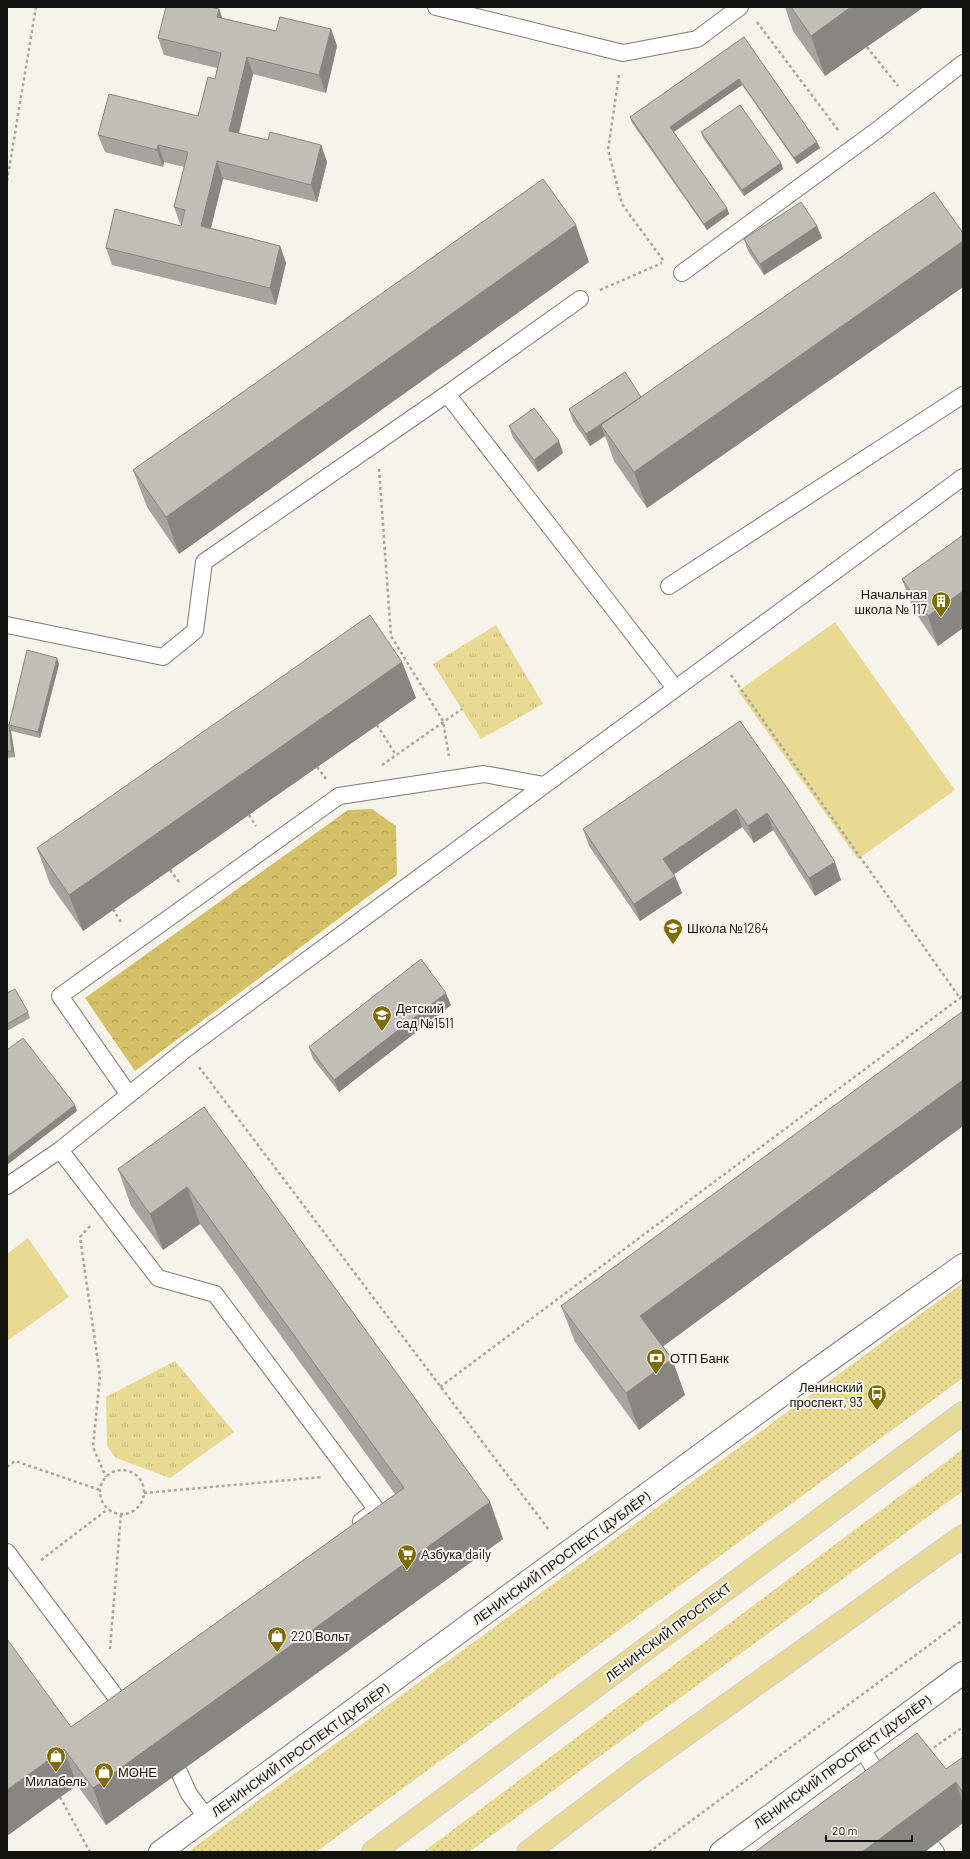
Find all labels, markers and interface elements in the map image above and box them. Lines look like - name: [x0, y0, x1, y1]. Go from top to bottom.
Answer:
- place label: Начальная школа № 117: [855, 586, 927, 617]
- building icon: Начальная школа № 117: [930, 590, 952, 618]
- school or university icon: Школа №1264: [662, 917, 684, 945]
- place label: Школа №1264: [687, 920, 768, 936]
- place label: Детский сад №1511: [396, 1000, 454, 1031]
- school or university icon: Детский сад №1511: [371, 1004, 393, 1032]
- bank icon: ОТП Банк: [645, 1347, 667, 1375]
- place label: ОТП Банк: [670, 1350, 729, 1366]
- place label: Ленинский проспект, 93: [789, 1379, 863, 1410]
- bus stop icon: Ленинский проспект, 93: [866, 1383, 888, 1411]
- street label: ЛЕНИНСКИЙ ПРОСПЕКТ (ДУБЛЁР): [469, 1488, 653, 1628]
- supermarket icon: Азбука daily: [396, 1543, 418, 1571]
- place label: Азбука daily: [421, 1546, 491, 1562]
- street label: ЛЕНИНСКИЙ ПРОСПЕКТ: [602, 1579, 734, 1685]
- shop icon: 220 Вольт: [266, 1625, 288, 1653]
- place label: 220 Вольт: [291, 1628, 350, 1644]
- street label: ЛЕНИНСКИЙ ПРОСПЕКТ (ДУБЛЁР): [208, 1680, 392, 1820]
- street label: ЛЕНИНСКИЙ ПРОСПЕКТ (ДУБЛЁР): [750, 1692, 934, 1832]
- shop icon: Милабель: [45, 1745, 67, 1773]
- shop icon: МОНЕ: [93, 1761, 115, 1789]
- place label: МОНЕ: [118, 1764, 157, 1780]
- place label: Милабель: [25, 1773, 87, 1789]
- scale bar: [826, 1817, 912, 1843]
- text: 20 m: [832, 1823, 858, 1837]

